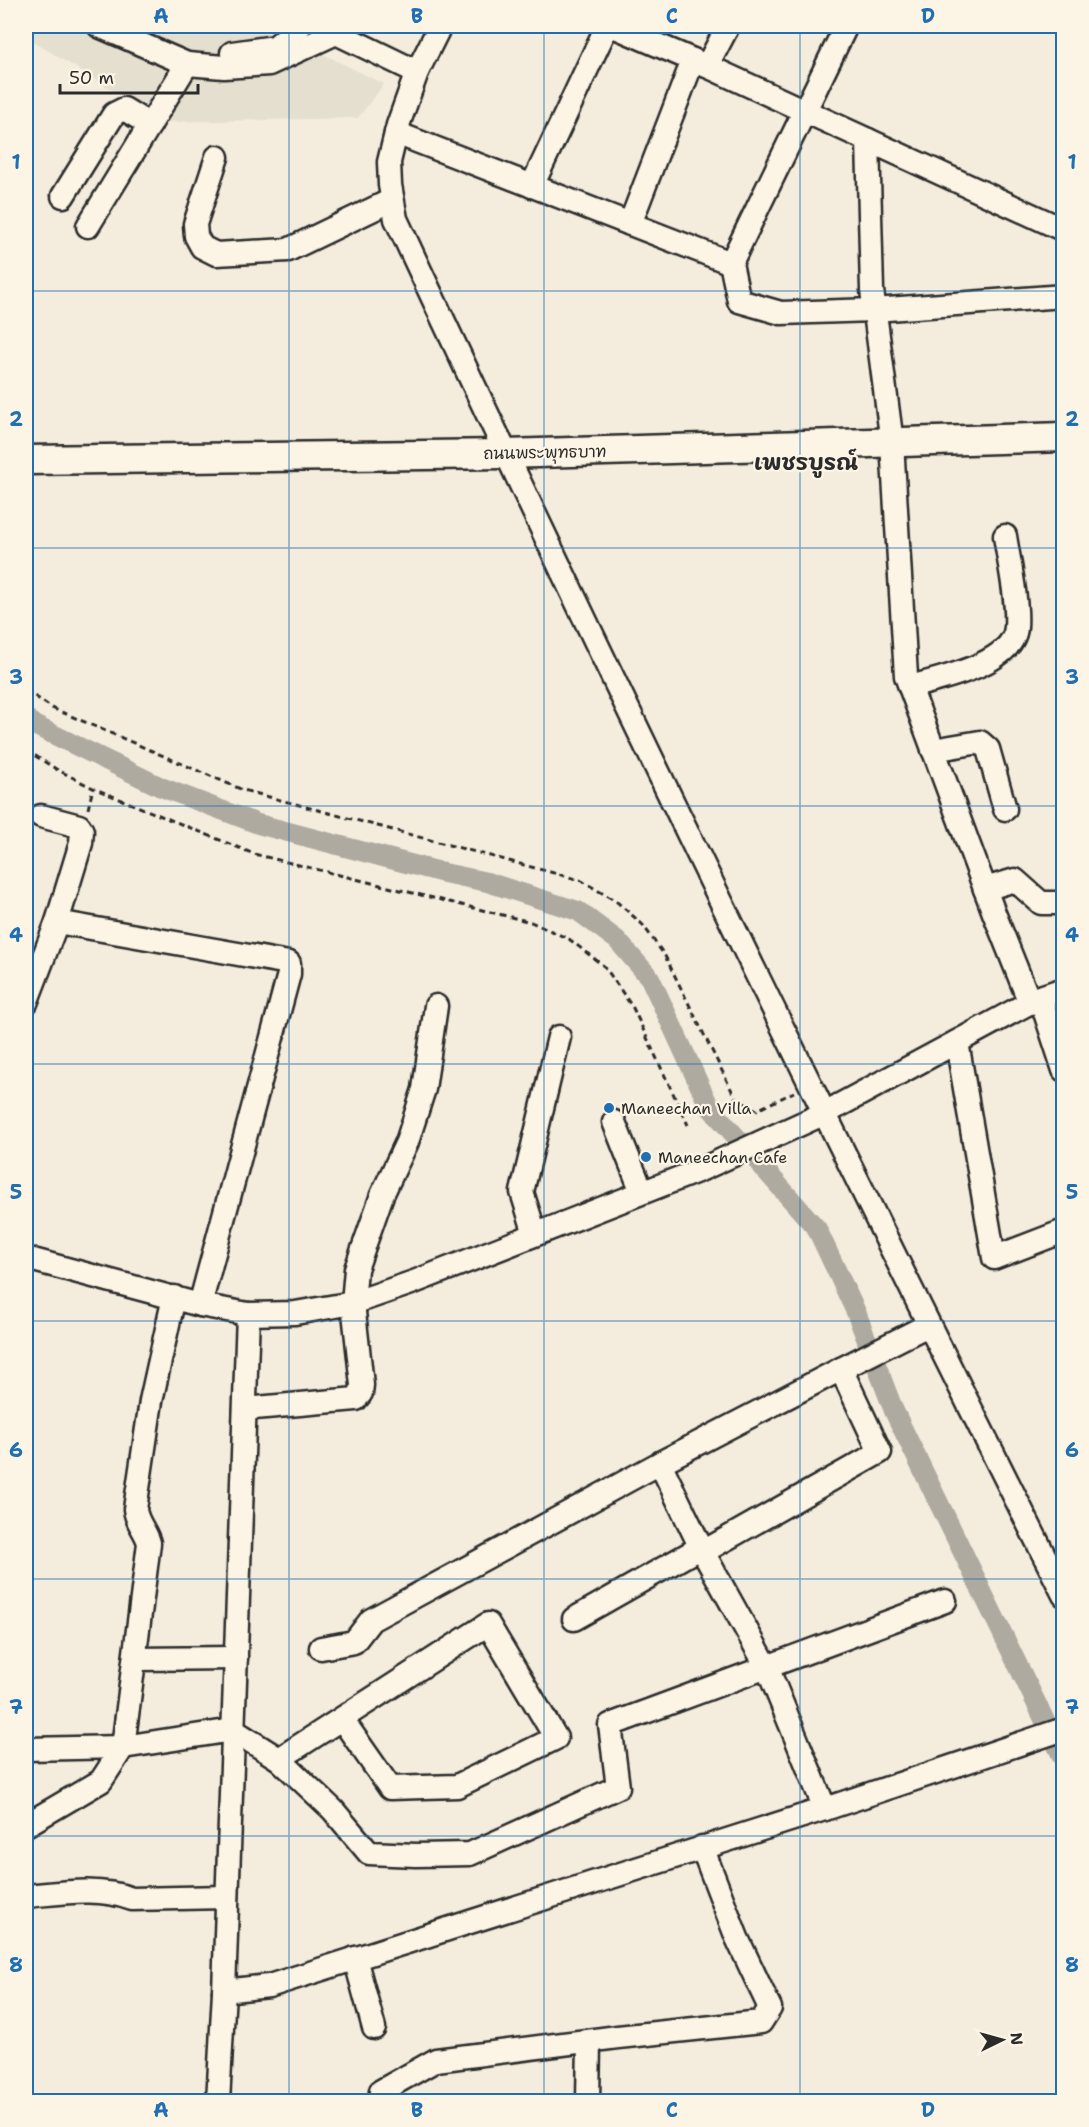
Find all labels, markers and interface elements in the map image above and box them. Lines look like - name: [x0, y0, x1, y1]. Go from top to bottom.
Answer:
- text: A: [153, 3, 169, 29]
- text: B: [411, 3, 423, 29]
- text: C: [666, 3, 678, 29]
- text: D: [921, 3, 935, 29]
- scale bar: [60, 57, 198, 95]
- text: 50 m: [69, 66, 114, 90]
- text: 1: [11, 149, 21, 175]
- text: 1: [1067, 149, 1077, 175]
- text: 2: [9, 406, 23, 432]
- text: 2: [1065, 406, 1079, 432]
- street label: ถนนพระพุทธบาท: [483, 441, 607, 466]
- district label: เพชรบูรณ์: [754, 448, 858, 478]
- text: 3: [9, 664, 23, 690]
- text: 3: [1065, 664, 1079, 690]
- text: 4: [9, 922, 23, 948]
- text: 4: [1065, 922, 1079, 948]
- place label: Maneechan Villa: [621, 1098, 751, 1119]
- marker: Maneechan Villa: [602, 1101, 616, 1115]
- place label: Maneechan Cafe: [658, 1147, 787, 1168]
- marker: Maneechan Cafe: [639, 1150, 653, 1164]
- text: 5: [10, 1179, 22, 1205]
- text: 5: [1066, 1179, 1078, 1205]
- text: 6: [9, 1437, 23, 1463]
- text: 6: [1065, 1437, 1079, 1463]
- text: 7: [9, 1694, 23, 1720]
- text: 7: [1065, 1694, 1079, 1720]
- text: 8: [9, 1952, 23, 1978]
- text: 8: [1065, 1952, 1079, 1978]
- north arrow: [972, 2010, 1032, 2070]
- text: N: [1005, 2032, 1027, 2046]
- text: A: [153, 2097, 169, 2123]
- text: B: [411, 2097, 423, 2123]
- text: C: [666, 2097, 678, 2123]
- text: D: [921, 2097, 935, 2123]

